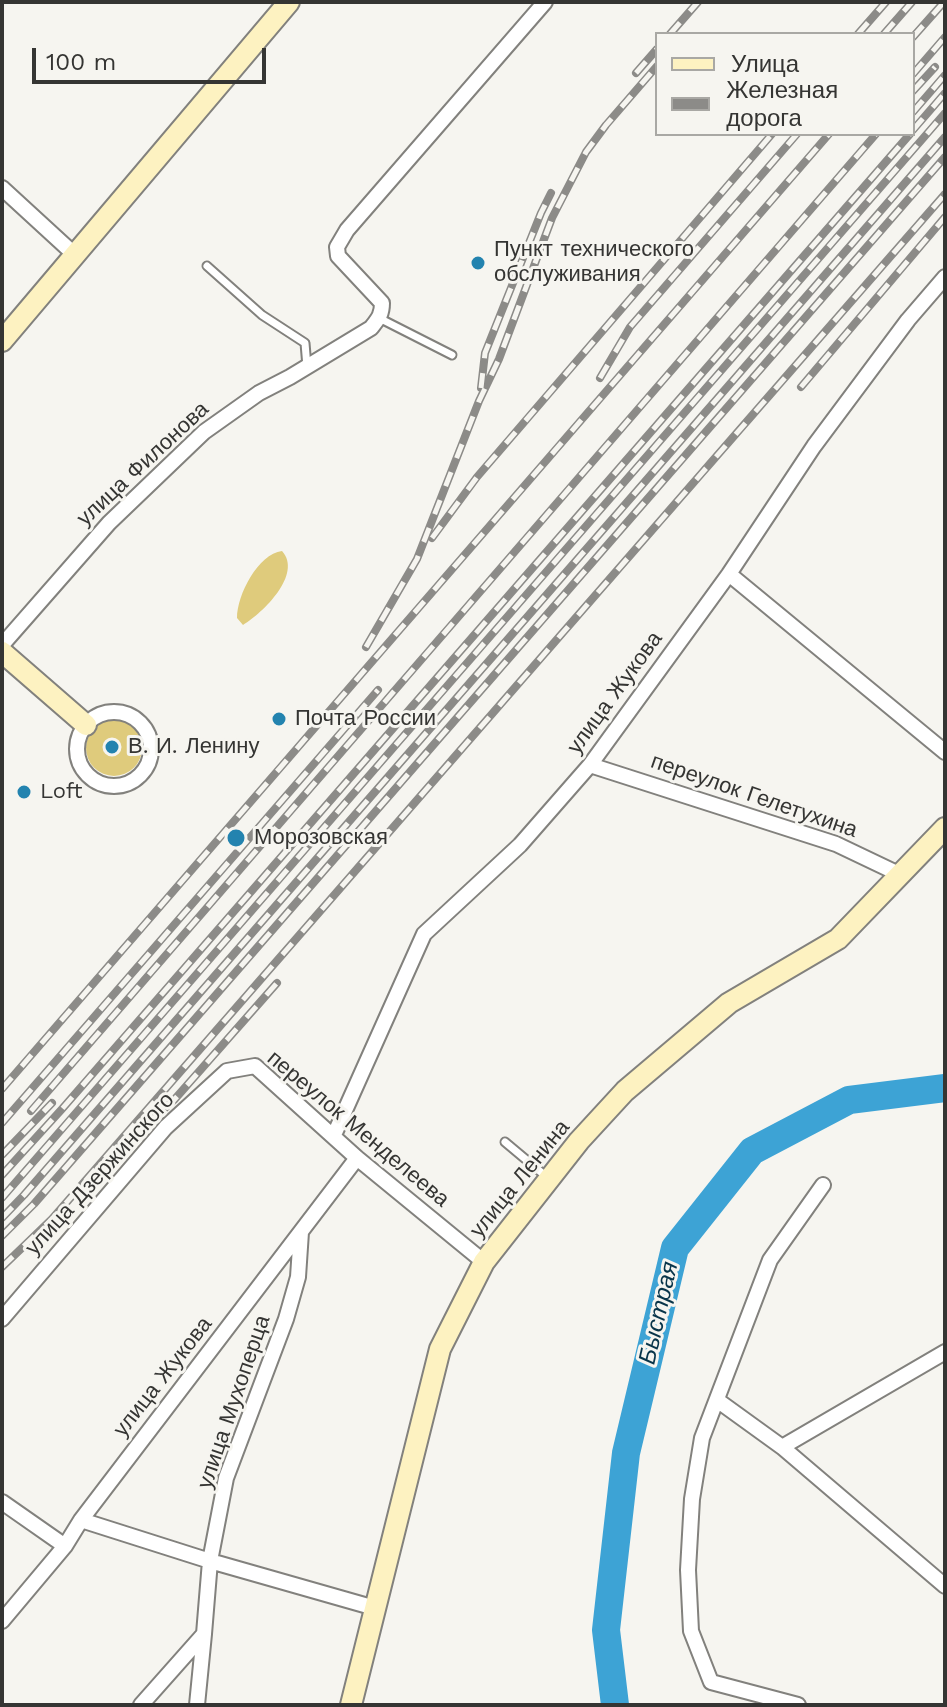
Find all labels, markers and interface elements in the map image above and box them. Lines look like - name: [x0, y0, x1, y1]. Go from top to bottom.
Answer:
- scale bar: [36, 32, 270, 82]
- legend: [655, 32, 915, 136]
- text: 100 m: [46, 48, 116, 76]
- text: Улица: [731, 50, 799, 78]
- text: Железная дорога: [726, 76, 838, 132]
- place label: Пункт технического обслуживания: [494, 237, 694, 288]
- marker: Пункт технического обслуживания: [469, 254, 487, 272]
- street label: улица Филонова: [72, 396, 214, 532]
- street label: улица Жукова: [562, 627, 668, 759]
- place label: Почта России: [295, 706, 436, 732]
- marker: Почта России: [270, 710, 288, 728]
- place label: В. И. Ленину: [128, 734, 259, 760]
- marker: В. И. Ленину: [103, 738, 121, 756]
- street label: переулок Гелетухина: [647, 748, 861, 844]
- place label: Loft: [40, 779, 83, 805]
- marker: Loft: [15, 783, 33, 801]
- place label: Морозовская: [254, 825, 388, 851]
- marker: Морозовская: [225, 827, 247, 849]
- street label: переулок Менделеева: [262, 1045, 454, 1213]
- street label: улица Дзержинского: [20, 1087, 180, 1261]
- street label: улица Ленина: [465, 1115, 575, 1243]
- water label: Быстрая: [633, 1259, 685, 1367]
- street label: улица Жукова: [108, 1312, 218, 1442]
- street label: улица Мухоперца: [192, 1312, 276, 1492]

